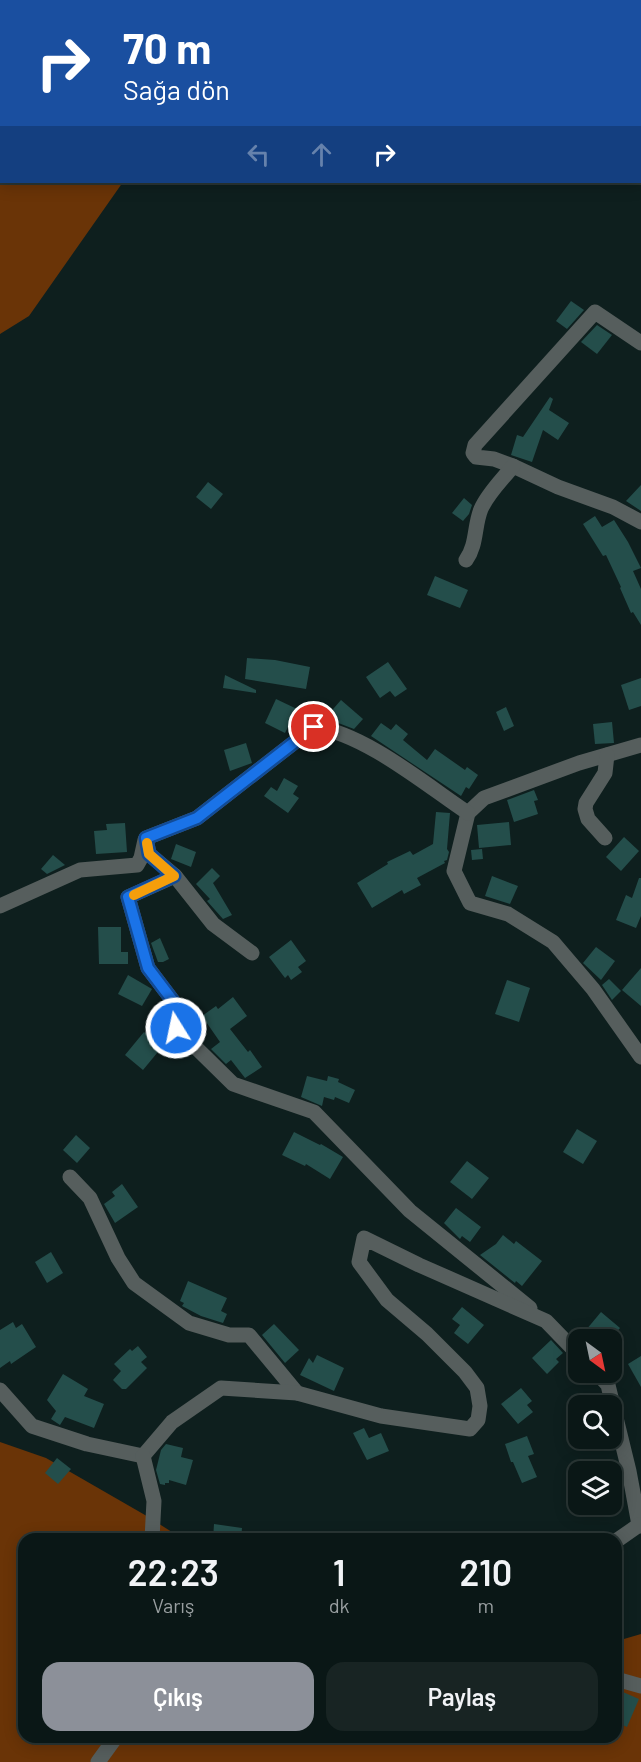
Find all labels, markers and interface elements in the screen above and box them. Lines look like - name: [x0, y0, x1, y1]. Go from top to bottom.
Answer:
- text: 70 m: [123, 22, 211, 72]
- icon: right: [24, 24, 102, 102]
- text: Sağa dön: [123, 73, 230, 105]
- icon: left: [242, 138, 275, 171]
- icon: ahead: [305, 138, 338, 171]
- icon: right: [368, 138, 401, 171]
- pin: [288, 701, 339, 752]
- icon: arrive: [297, 710, 330, 743]
- position arrow: [144, 996, 208, 1060]
- north arrow: [568, 1329, 622, 1383]
- map controls: [568, 1329, 622, 1515]
- button: search: [568, 1395, 622, 1449]
- button: layers: [568, 1461, 622, 1515]
- text: 22:23: [128, 1550, 219, 1593]
- text: 1: [333, 1550, 346, 1593]
- text: 210: [459, 1550, 512, 1593]
- text: Varış: [152, 1593, 194, 1617]
- text: dk: [329, 1593, 350, 1617]
- text: m: [478, 1593, 494, 1617]
- button: Çıkış: [42, 1662, 314, 1731]
- button: Paylaş: [326, 1662, 598, 1731]

